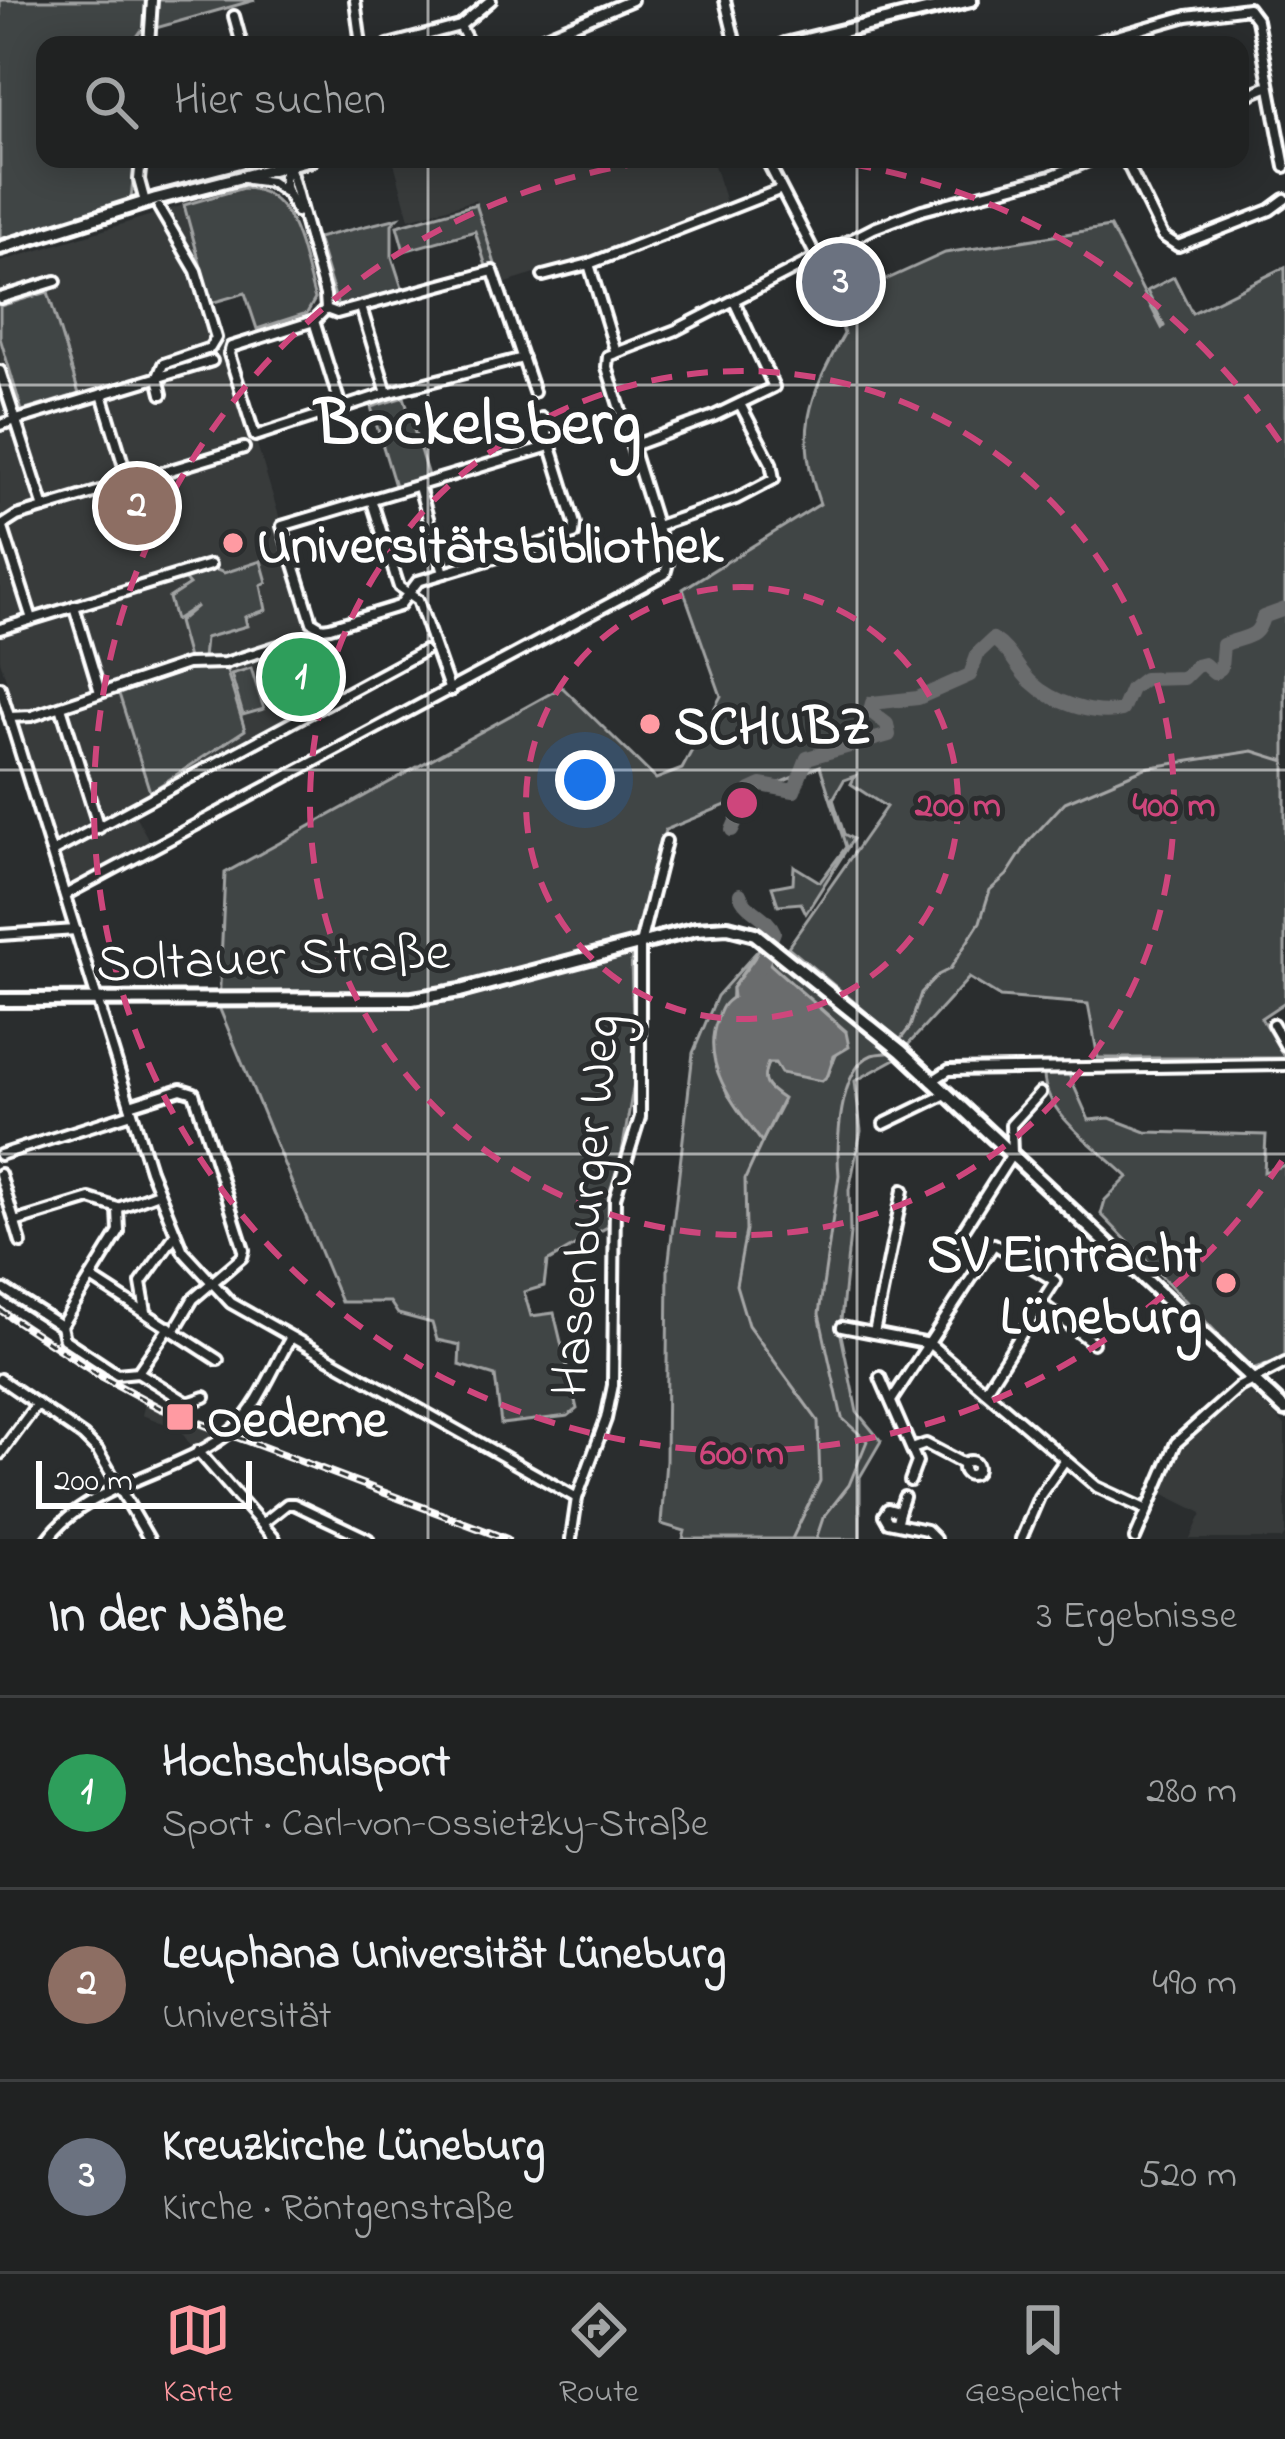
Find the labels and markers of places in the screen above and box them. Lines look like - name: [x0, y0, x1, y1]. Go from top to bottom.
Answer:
- pin: 3: [802, 237, 880, 327]
- pin: 2: [98, 461, 176, 551]
- place label: Universitätsbibliothek: [257, 510, 724, 588]
- marker: Universitätsbibliothek: [220, 530, 246, 556]
- pin: 1: [262, 632, 340, 722]
- place label: SCHUBZ: [674, 691, 871, 769]
- marker: SCHUBZ: [637, 711, 663, 737]
- centre of rings: [721, 782, 763, 824]
- place label: SV Eintracht Lüneburg: [928, 1219, 1203, 1361]
- marker: SV Eintracht Lüneburg: [1213, 1270, 1239, 1296]
- place label: Oedeme: [207, 1384, 389, 1462]
- marker: Oedeme: [164, 1401, 196, 1433]

